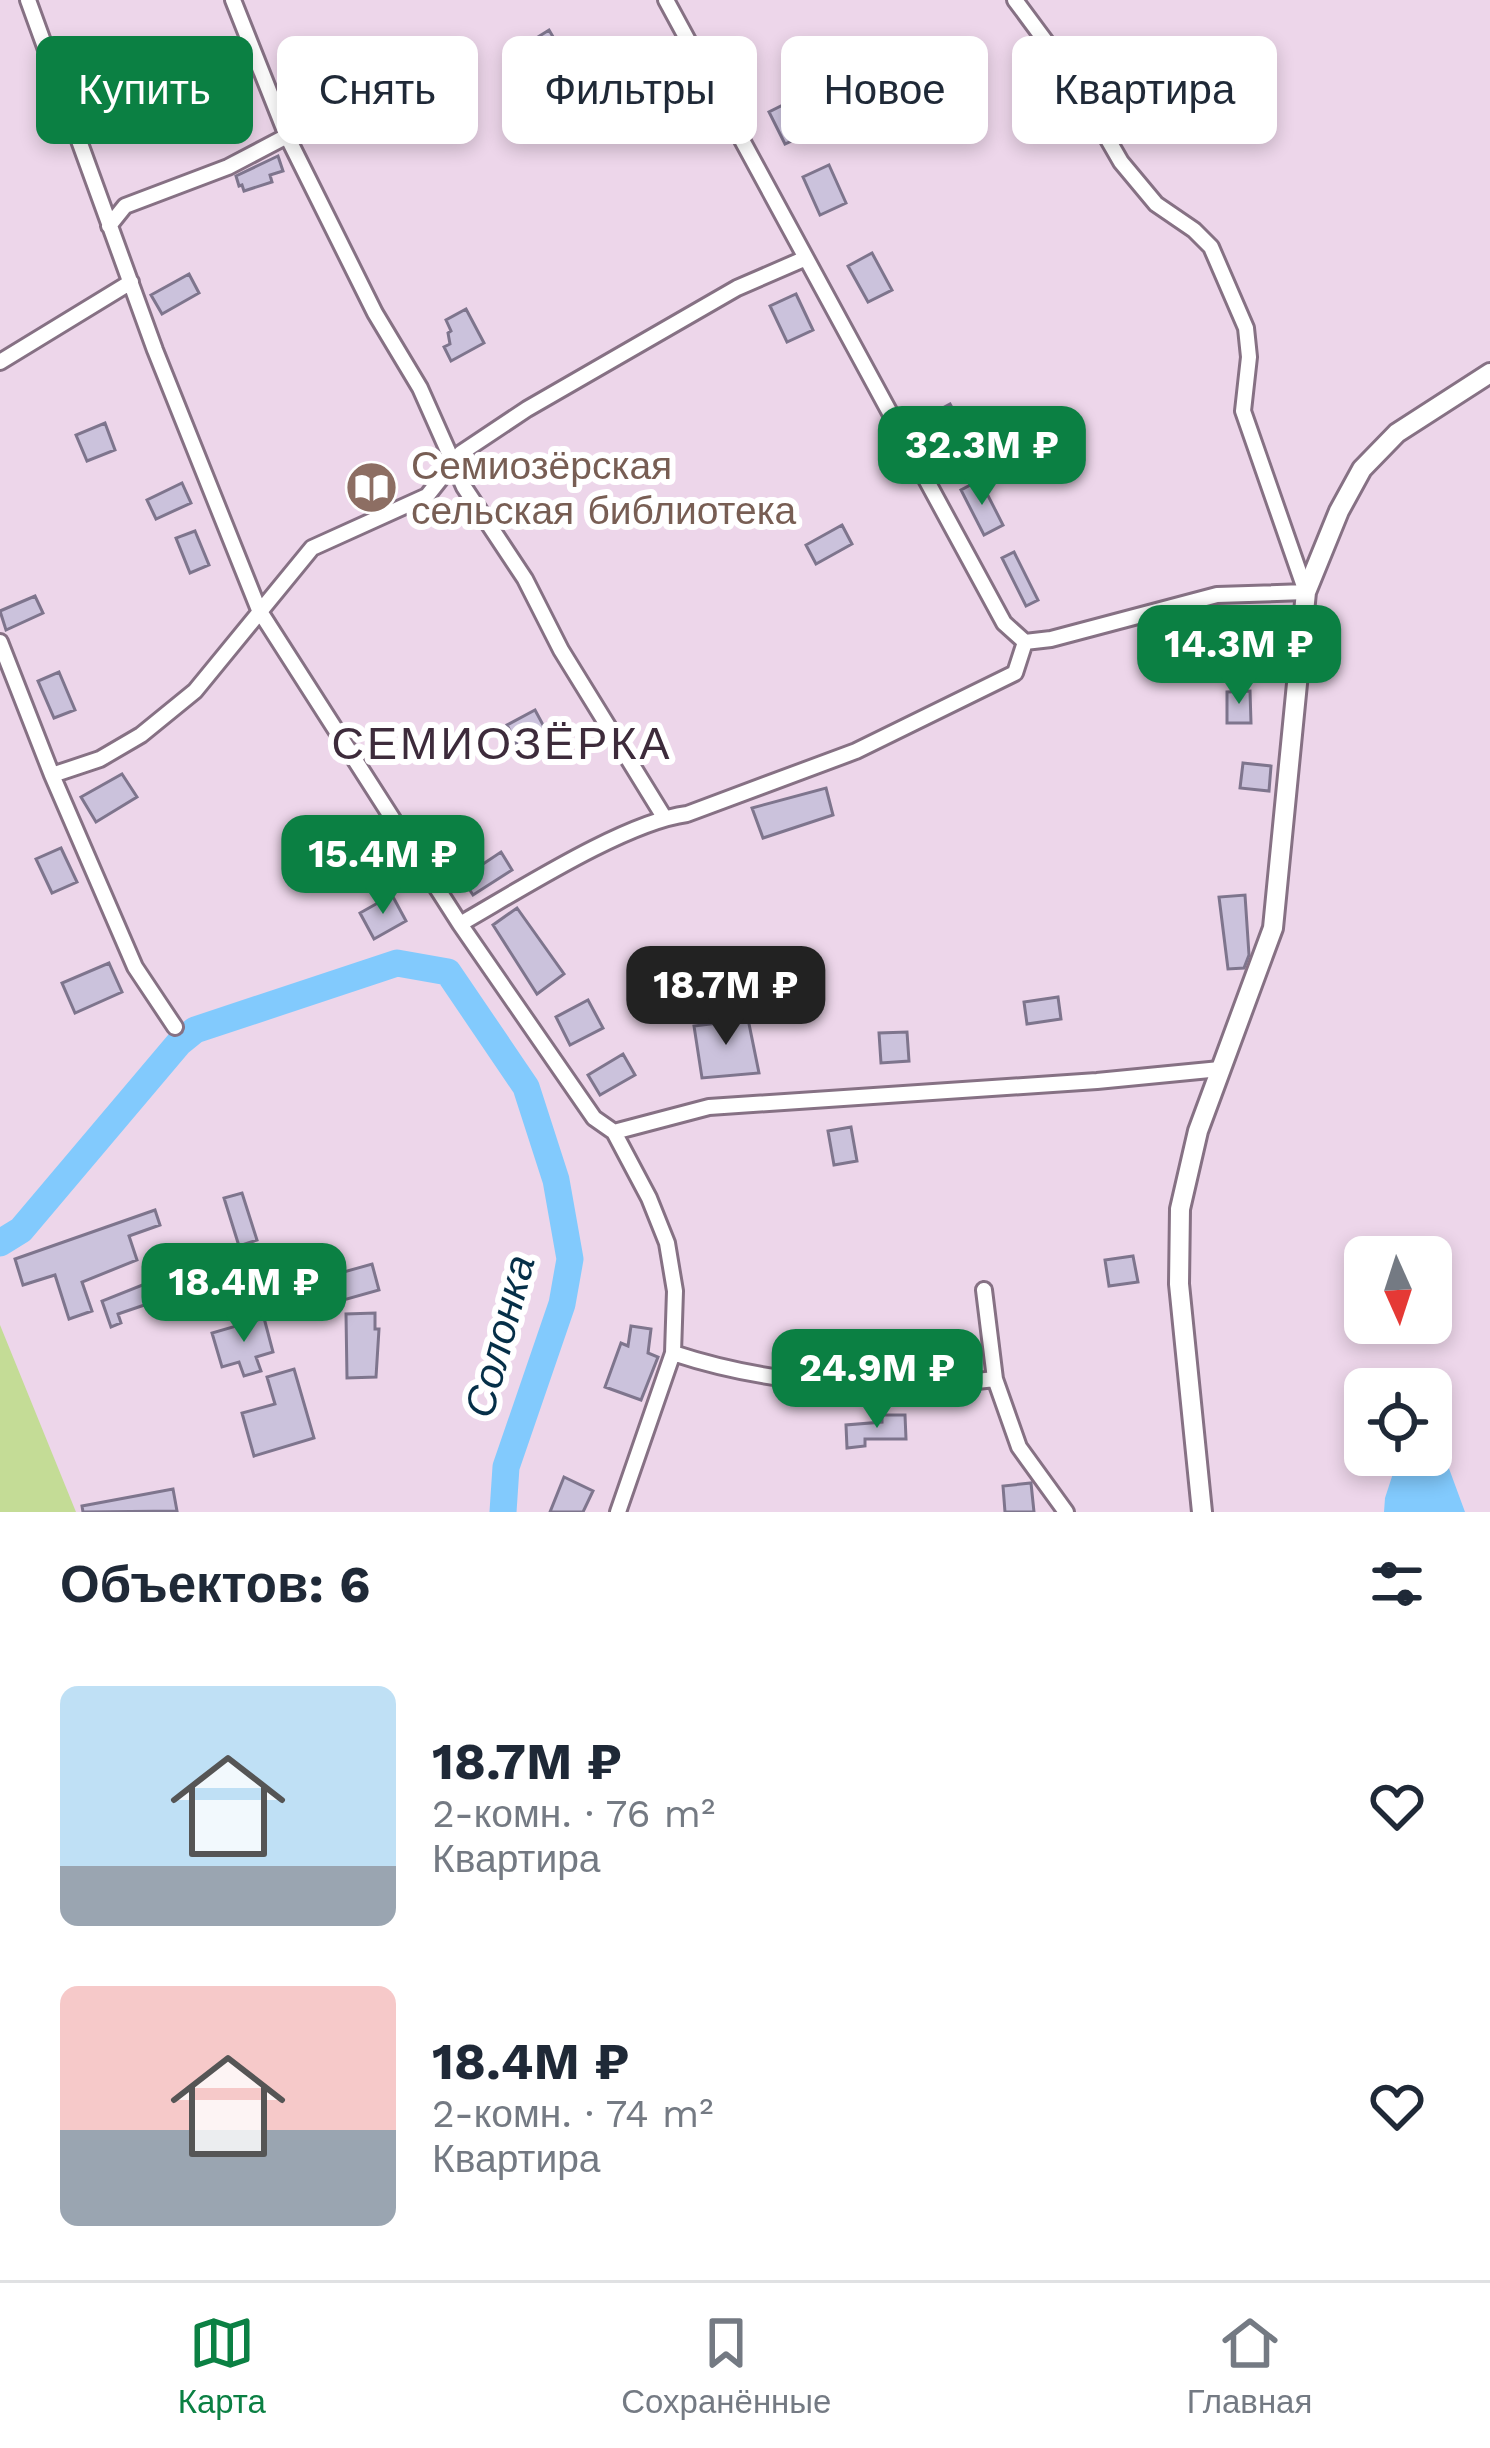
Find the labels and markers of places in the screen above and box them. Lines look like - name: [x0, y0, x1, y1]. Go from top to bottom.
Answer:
- pin: 32.3M ₽: [871, 406, 1093, 508]
- place label: Семиозёрская сельская библиотека: [411, 443, 797, 533]
- library icon: Семиозёрская сельская библиотека: [344, 459, 400, 515]
- pin: 14.3M ₽: [1128, 605, 1350, 707]
- pin: 15.4M ₽: [272, 815, 494, 917]
- pin: 18.7M ₽: [615, 946, 837, 1048]
- pin: 18.4M ₽: [133, 1243, 355, 1345]
- pin: 24.9M ₽: [766, 1329, 988, 1431]

